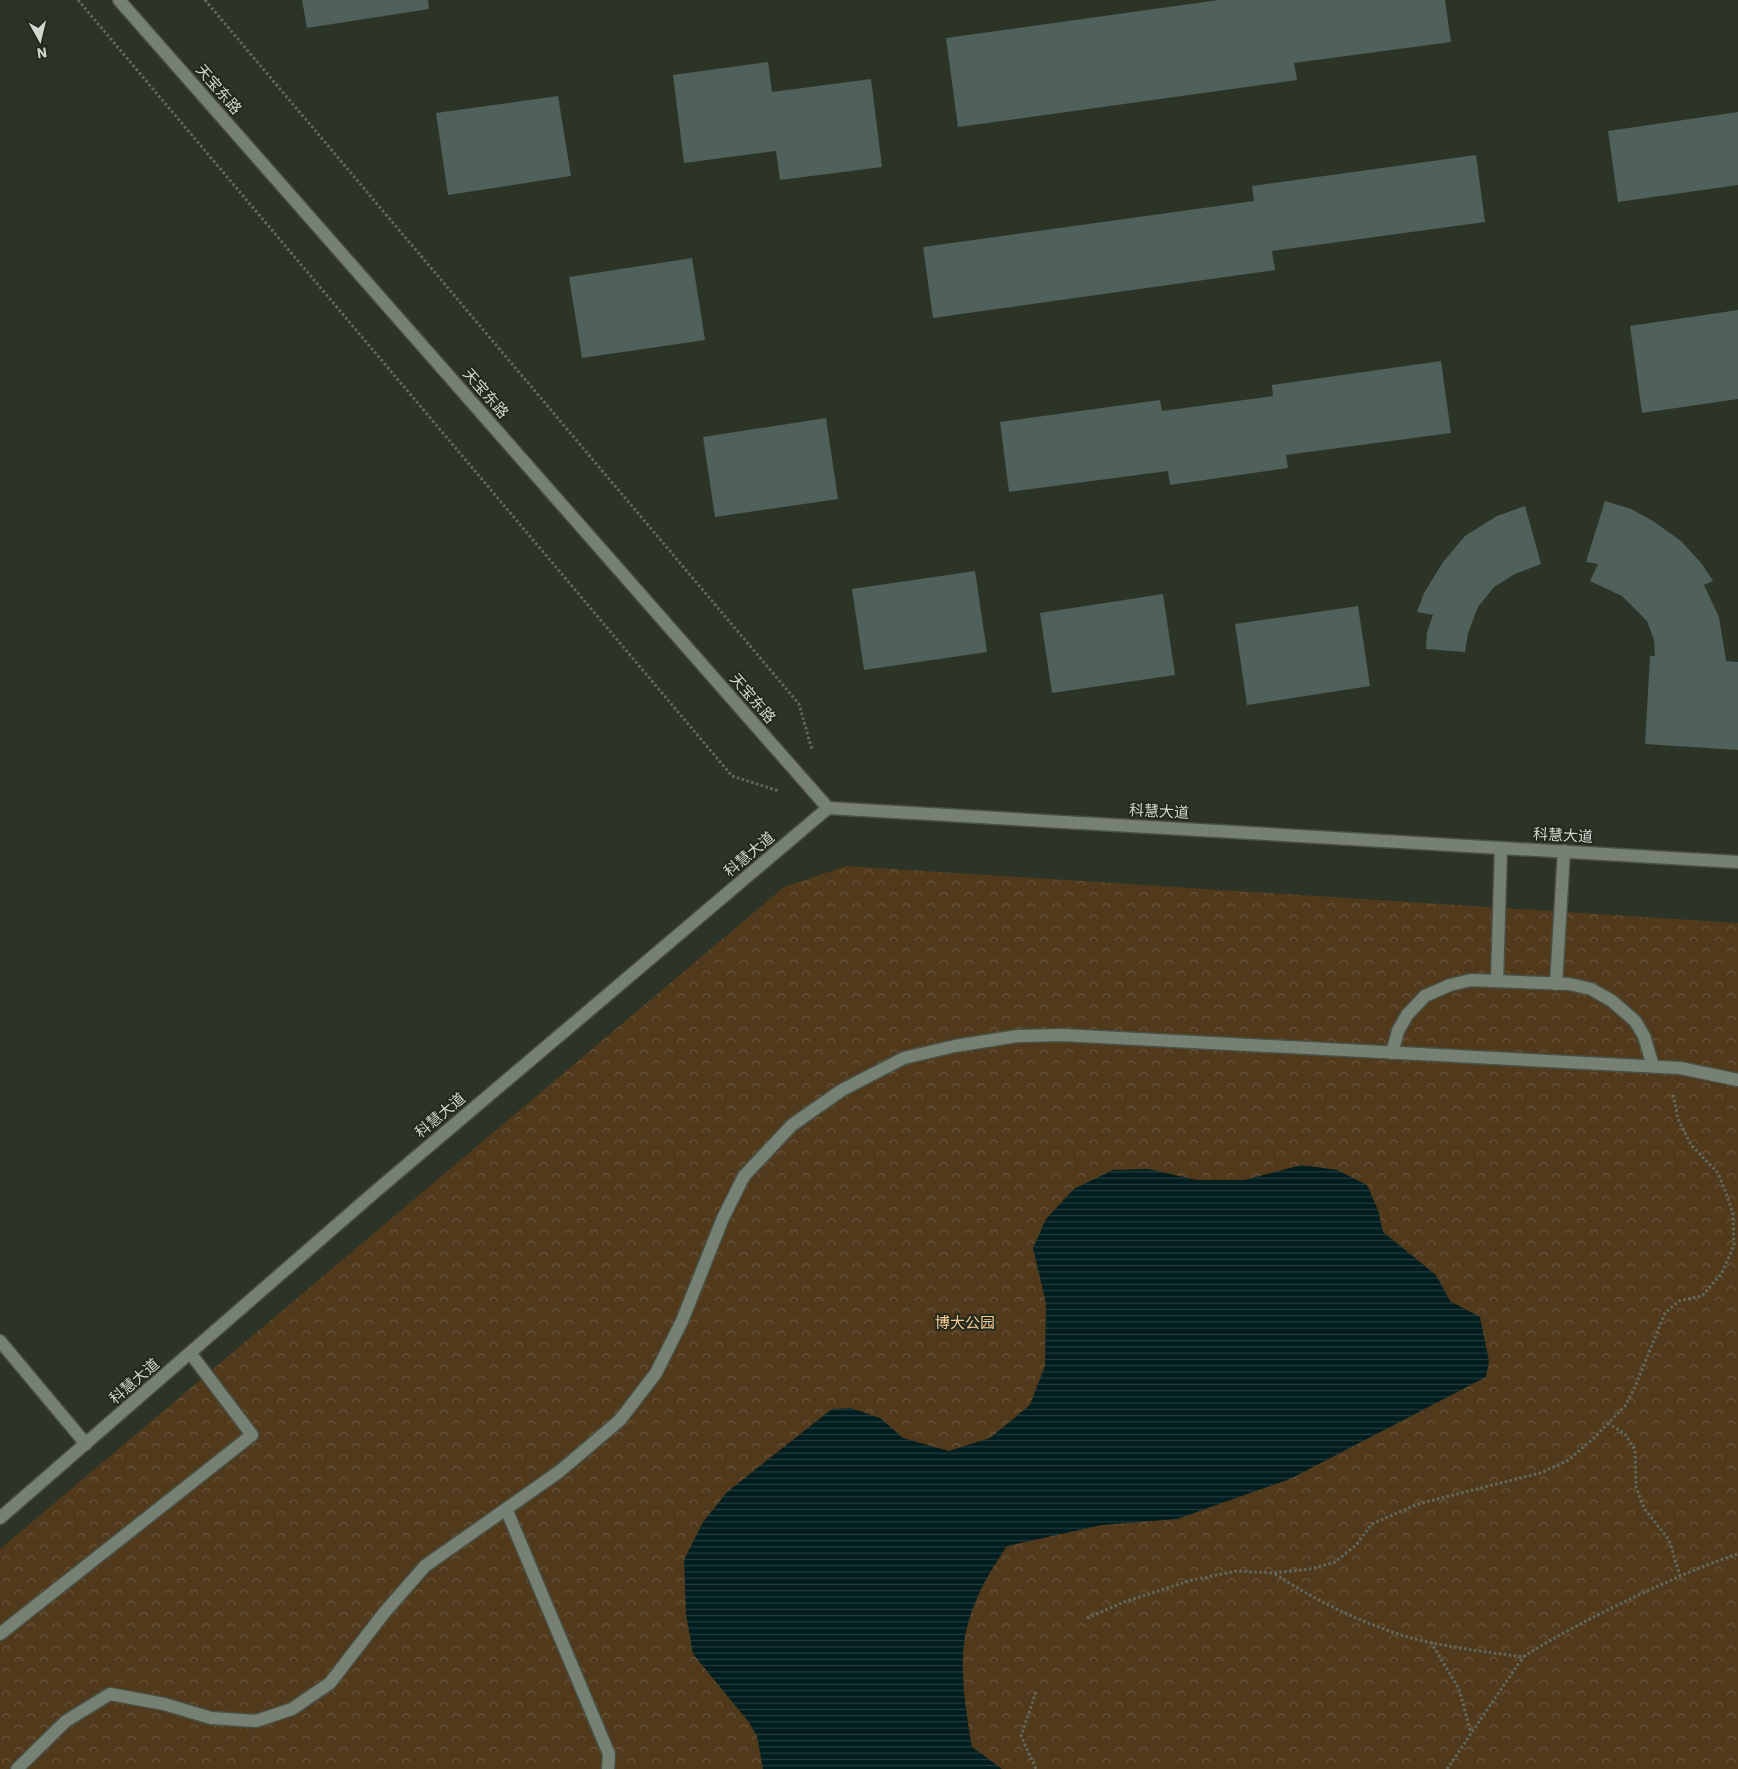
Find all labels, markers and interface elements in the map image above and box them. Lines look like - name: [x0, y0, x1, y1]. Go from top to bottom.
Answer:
- north arrow: [15, 15, 65, 65]
- text: N: [36, 43, 48, 62]
- street label: 天宝东路: [192, 60, 246, 118]
- street label: 天宝东路: [459, 364, 513, 422]
- street label: 天宝东路: [726, 669, 780, 727]
- street label: 科慧大道: [1129, 800, 1189, 822]
- street label: 科慧大道: [1533, 824, 1593, 846]
- street label: 科慧大道: [720, 827, 778, 881]
- street label: 科慧大道: [411, 1088, 469, 1142]
- park label: 博大公园: [935, 1313, 995, 1332]
- street label: 科慧大道: [105, 1354, 163, 1408]

